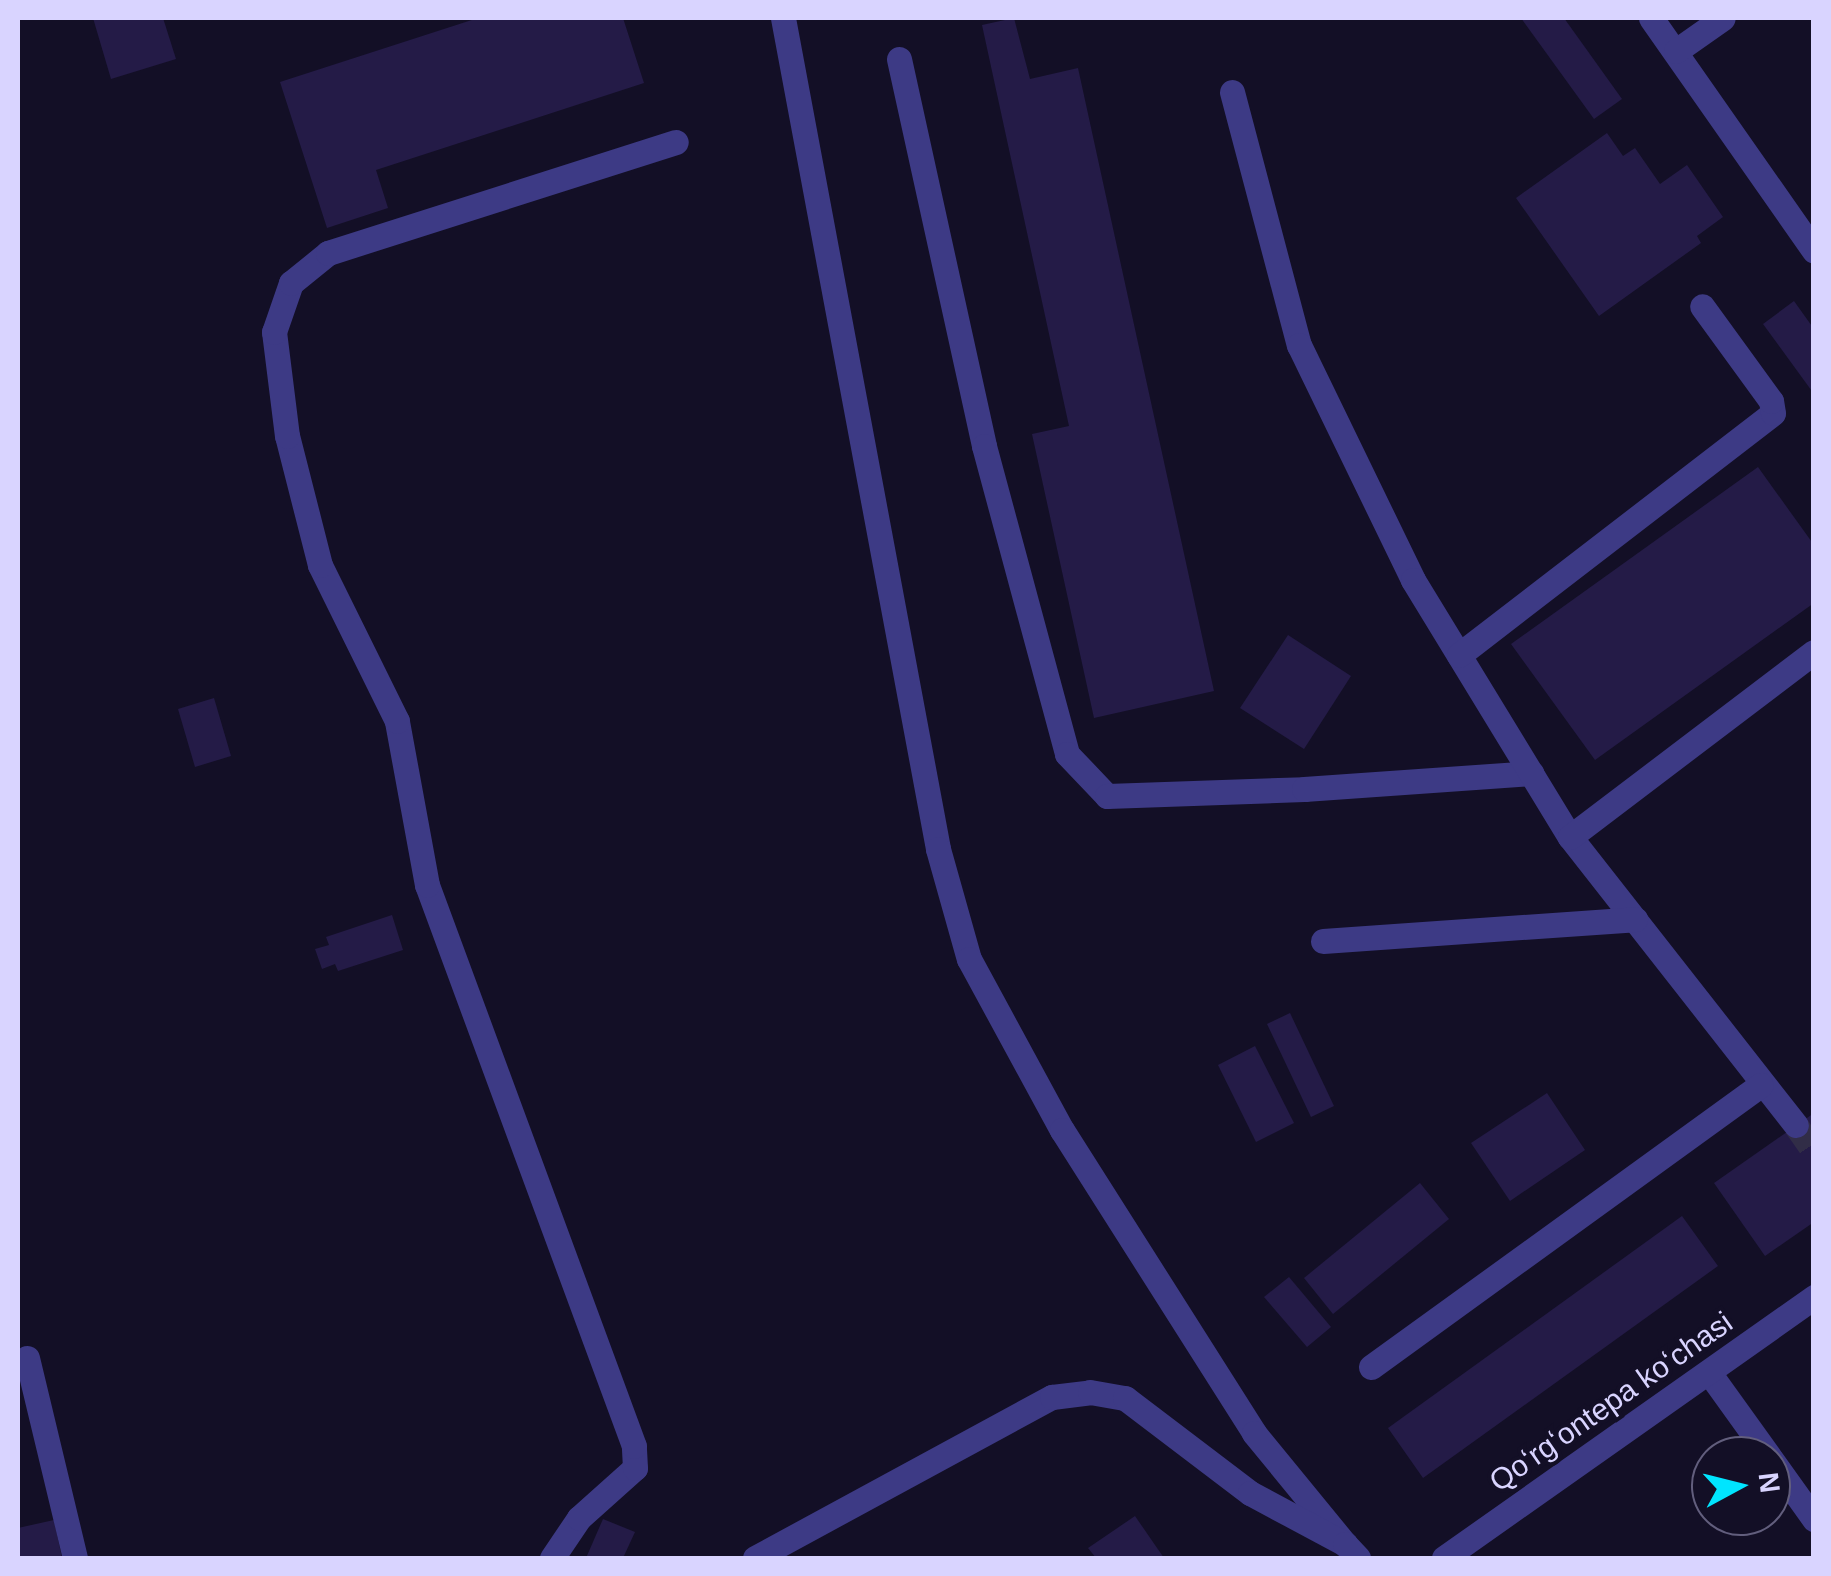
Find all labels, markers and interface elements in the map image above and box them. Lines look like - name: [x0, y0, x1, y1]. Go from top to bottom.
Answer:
- street label: Qoʻrgʻontepa koʻchasi: [1483, 1305, 1739, 1499]
- north arrow: [1691, 1436, 1791, 1536]
- text: N: [1753, 1471, 1786, 1494]

